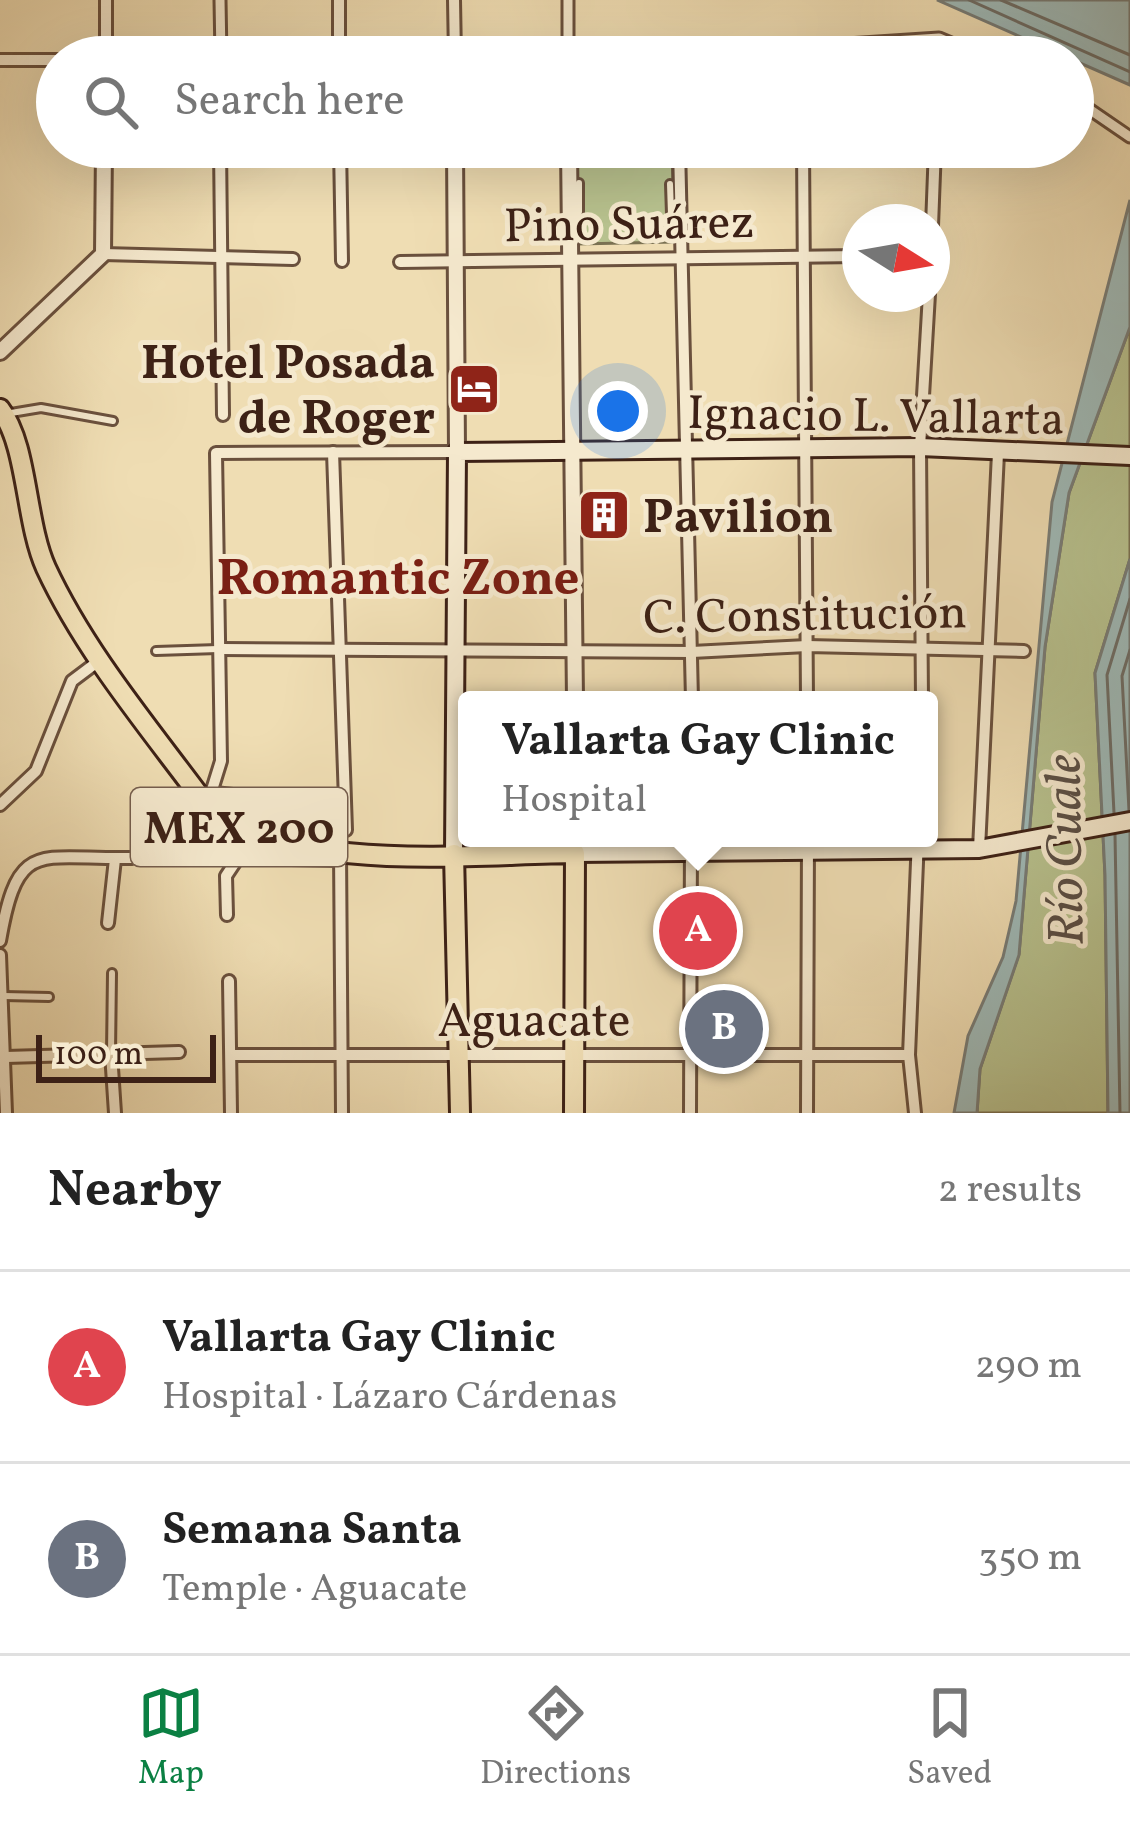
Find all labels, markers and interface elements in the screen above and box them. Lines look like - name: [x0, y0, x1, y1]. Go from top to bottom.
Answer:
- search box: [36, 36, 1094, 168]
- icon: search: [78, 69, 144, 135]
- text: Search here: [174, 71, 405, 134]
- street label: Pino Suárez: [503, 191, 755, 262]
- north arrow: [842, 204, 950, 312]
- place label: Hotel Posada de Roger: [141, 332, 435, 454]
- hotel icon: Hotel Posada de Roger: [446, 361, 502, 417]
- your location: [588, 381, 648, 441]
- street label: Ignacio L. Vallarta: [687, 382, 1065, 455]
- place label: Pavilion: [643, 486, 833, 553]
- building icon: Pavilion: [576, 487, 632, 543]
- district label: Romantic Zone: [216, 545, 580, 616]
- street label: C. Constitución: [643, 581, 967, 654]
- popup: [458, 691, 938, 847]
- text: Vallarta Gay Clinic: [501, 711, 895, 774]
- water label: Río Cuale: [1030, 753, 1105, 946]
- text: Hospital: [501, 774, 647, 828]
- road number: MEX 200: [131, 788, 347, 866]
- pin: A: [659, 886, 737, 976]
- pin: B: [685, 984, 763, 1074]
- street label: Aguacate: [437, 990, 631, 1057]
- scale bar: [36, 1029, 216, 1082]
- text: 100 m: [54, 1033, 143, 1079]
- text: Nearby: [48, 1156, 222, 1227]
- text: 2 results: [938, 1164, 1082, 1218]
- text: Vallarta Gay Clinic: [162, 1308, 556, 1371]
- text: A: [73, 1340, 101, 1394]
- text: 290 m: [975, 1340, 1082, 1394]
- text: Hospital · Lázaro Cárdenas: [162, 1371, 617, 1425]
- text: Semana Santa: [162, 1500, 462, 1563]
- text: B: [74, 1532, 100, 1586]
- text: 350 m: [978, 1532, 1082, 1586]
- text: Temple · Aguacate: [162, 1563, 467, 1617]
- tab: Map: [138, 1680, 204, 1798]
- tab: Directions: [480, 1680, 631, 1798]
- tab: Saved: [907, 1680, 992, 1798]

